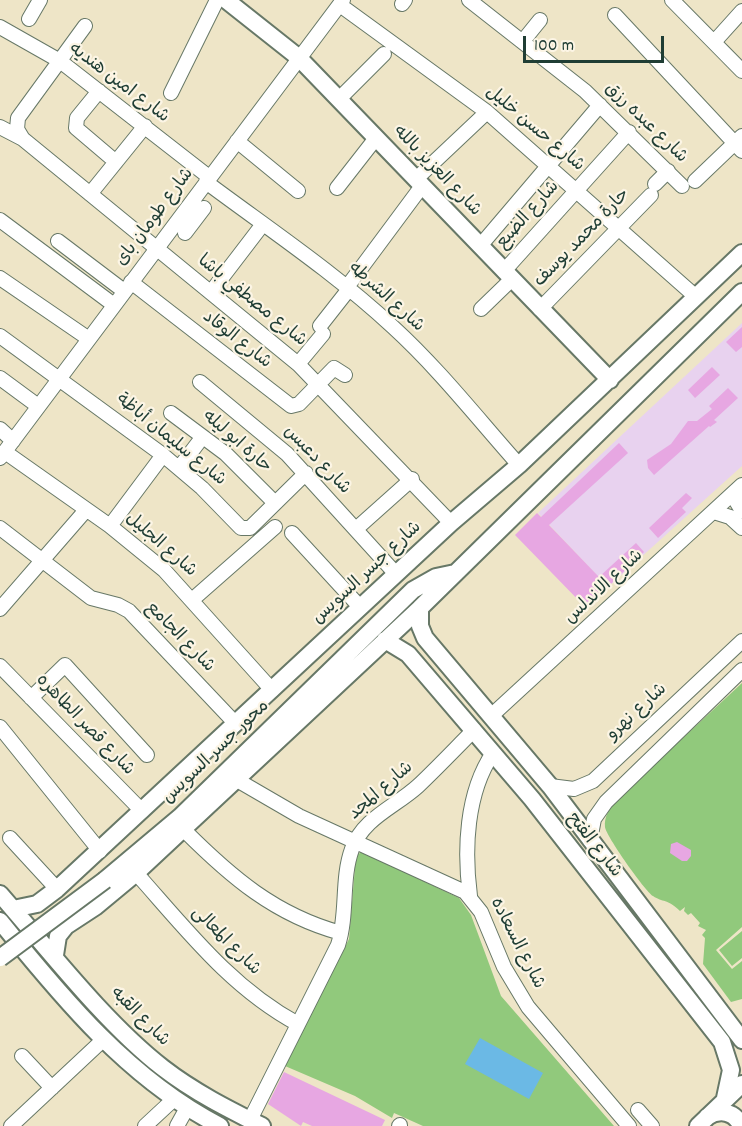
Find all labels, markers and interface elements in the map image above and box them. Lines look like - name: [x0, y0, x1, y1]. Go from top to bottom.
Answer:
- scale bar: [526, 24, 667, 62]
- text: 100 m: [534, 34, 574, 59]
- street label: شارع امين هنديه: [63, 39, 173, 129]
- street label: شارع عبده رزق: [599, 79, 691, 169]
- street label: شارع حسن خليل: [480, 82, 588, 178]
- street label: شارع العزيز بالله: [387, 122, 485, 222]
- street label: شارع طومان باى: [112, 165, 200, 271]
- street label: شارع الضبع: [493, 177, 565, 255]
- street label: حارة محمد يوسف: [531, 185, 635, 293]
- street label: شارع مصطفي باشا: [192, 251, 310, 353]
- street label: شارع الشرطه: [342, 258, 428, 338]
- street label: شارع الوقاد: [197, 307, 275, 375]
- street label: شارع سليمان أباظة: [111, 390, 229, 492]
- street label: حارة ابو ليله: [197, 407, 275, 479]
- street label: شارع دعبس: [278, 422, 354, 500]
- street label: شارع الجليل: [120, 509, 200, 583]
- street label: شارع جسر السويس: [309, 518, 427, 630]
- street label: شارع الاندلس: [561, 546, 649, 630]
- street label: شارع الجامع: [140, 598, 218, 678]
- street label: شارع قصر الطاهره: [30, 671, 138, 781]
- street label: شارع نهرو: [603, 680, 673, 746]
- street label: محور جسر السويس: [159, 697, 275, 809]
- street label: شارع المجد: [345, 758, 419, 826]
- street label: شارع الفتح: [561, 809, 625, 883]
- street label: شارع السعاده: [484, 895, 548, 993]
- street label: شارع المعالى: [186, 903, 264, 981]
- street label: شارع القبه: [105, 984, 173, 1052]

